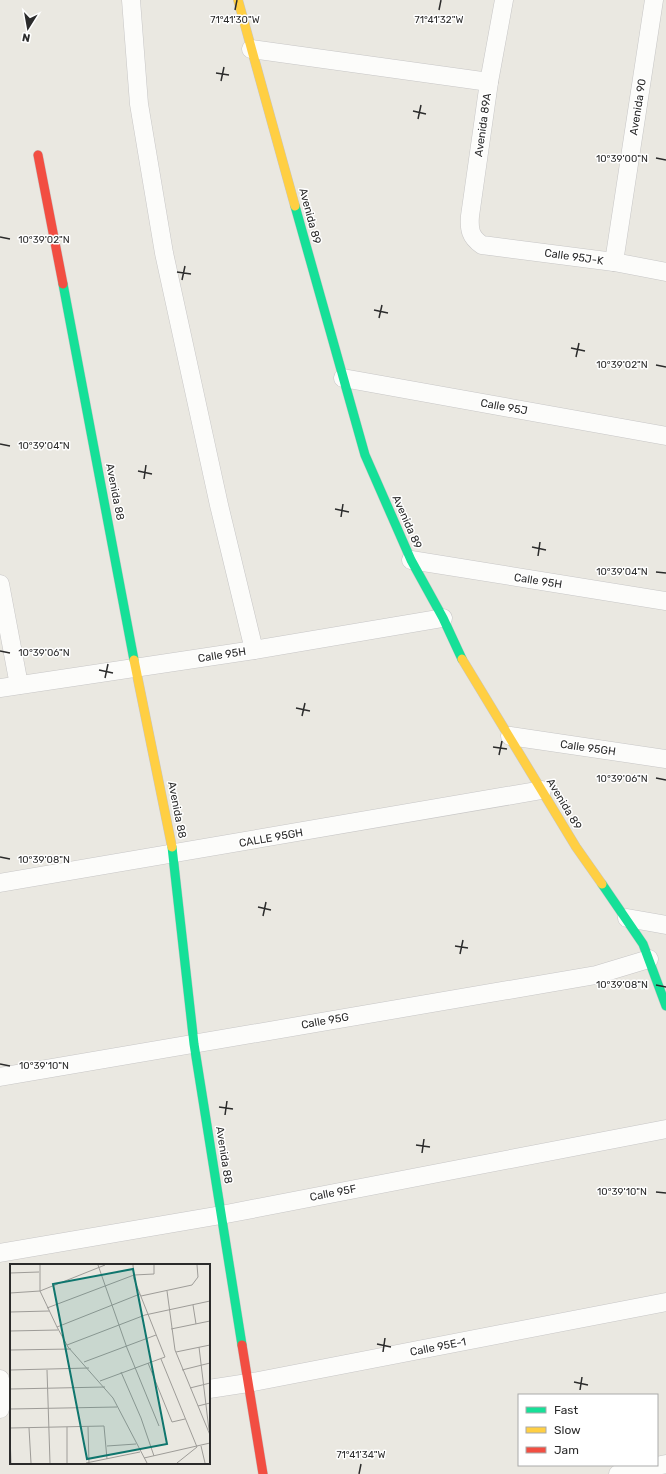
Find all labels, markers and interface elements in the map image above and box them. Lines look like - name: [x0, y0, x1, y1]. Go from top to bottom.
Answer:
- north arrow: [8, 8, 48, 48]
- text: 71°41'30"W: [210, 14, 260, 26]
- text: 71°41'32"W: [415, 14, 463, 26]
- text: N: [21, 30, 31, 44]
- street label: Avenida 90: [627, 78, 649, 136]
- street label: Avenida 89A: [472, 92, 494, 158]
- text: 10°39'00"N: [596, 153, 648, 165]
- street label: Avenida 89: [296, 187, 324, 245]
- text: 10°39'02"N: [18, 234, 70, 246]
- street label: Calle 95J-K: [544, 246, 605, 268]
- text: 10°39'02"N: [596, 359, 648, 371]
- street label: Calle 95J: [479, 396, 529, 418]
- text: 10°39'04"N: [18, 440, 70, 452]
- street label: Avenida 88: [103, 462, 127, 522]
- street label: Avenida 89: [389, 493, 425, 551]
- text: 10°39'04"N: [596, 566, 648, 578]
- street label: Calle 95H: [513, 571, 563, 591]
- street label: Calle 95H: [197, 645, 247, 665]
- text: 10°39'06"N: [18, 647, 70, 659]
- street label: Calle 95GH: [559, 738, 617, 758]
- text: 10°39'06"N: [596, 773, 648, 785]
- street label: Avenida 89: [544, 776, 584, 832]
- street label: Avenida 88: [165, 780, 189, 840]
- street label: CALLE 95GH: [238, 826, 304, 850]
- text: 10°39'08"N: [18, 854, 70, 866]
- text: 10°39'08"N: [596, 979, 648, 991]
- street label: Calle 95G: [300, 1010, 350, 1032]
- text: 10°39'10"N: [19, 1060, 69, 1072]
- street label: Avenida 88: [213, 1125, 235, 1185]
- street label: Calle 95F: [309, 1182, 357, 1204]
- text: 10°39'10"N: [597, 1186, 647, 1198]
- inset map: [10, 1264, 210, 1464]
- street label: Calle 95E-1: [409, 1335, 467, 1359]
- legend: [518, 1394, 658, 1466]
- text: Fast: [554, 1403, 578, 1417]
- text: Slow: [554, 1423, 581, 1437]
- text: Jam: [554, 1443, 579, 1457]
- text: 71°41'34"W: [336, 1449, 386, 1461]

